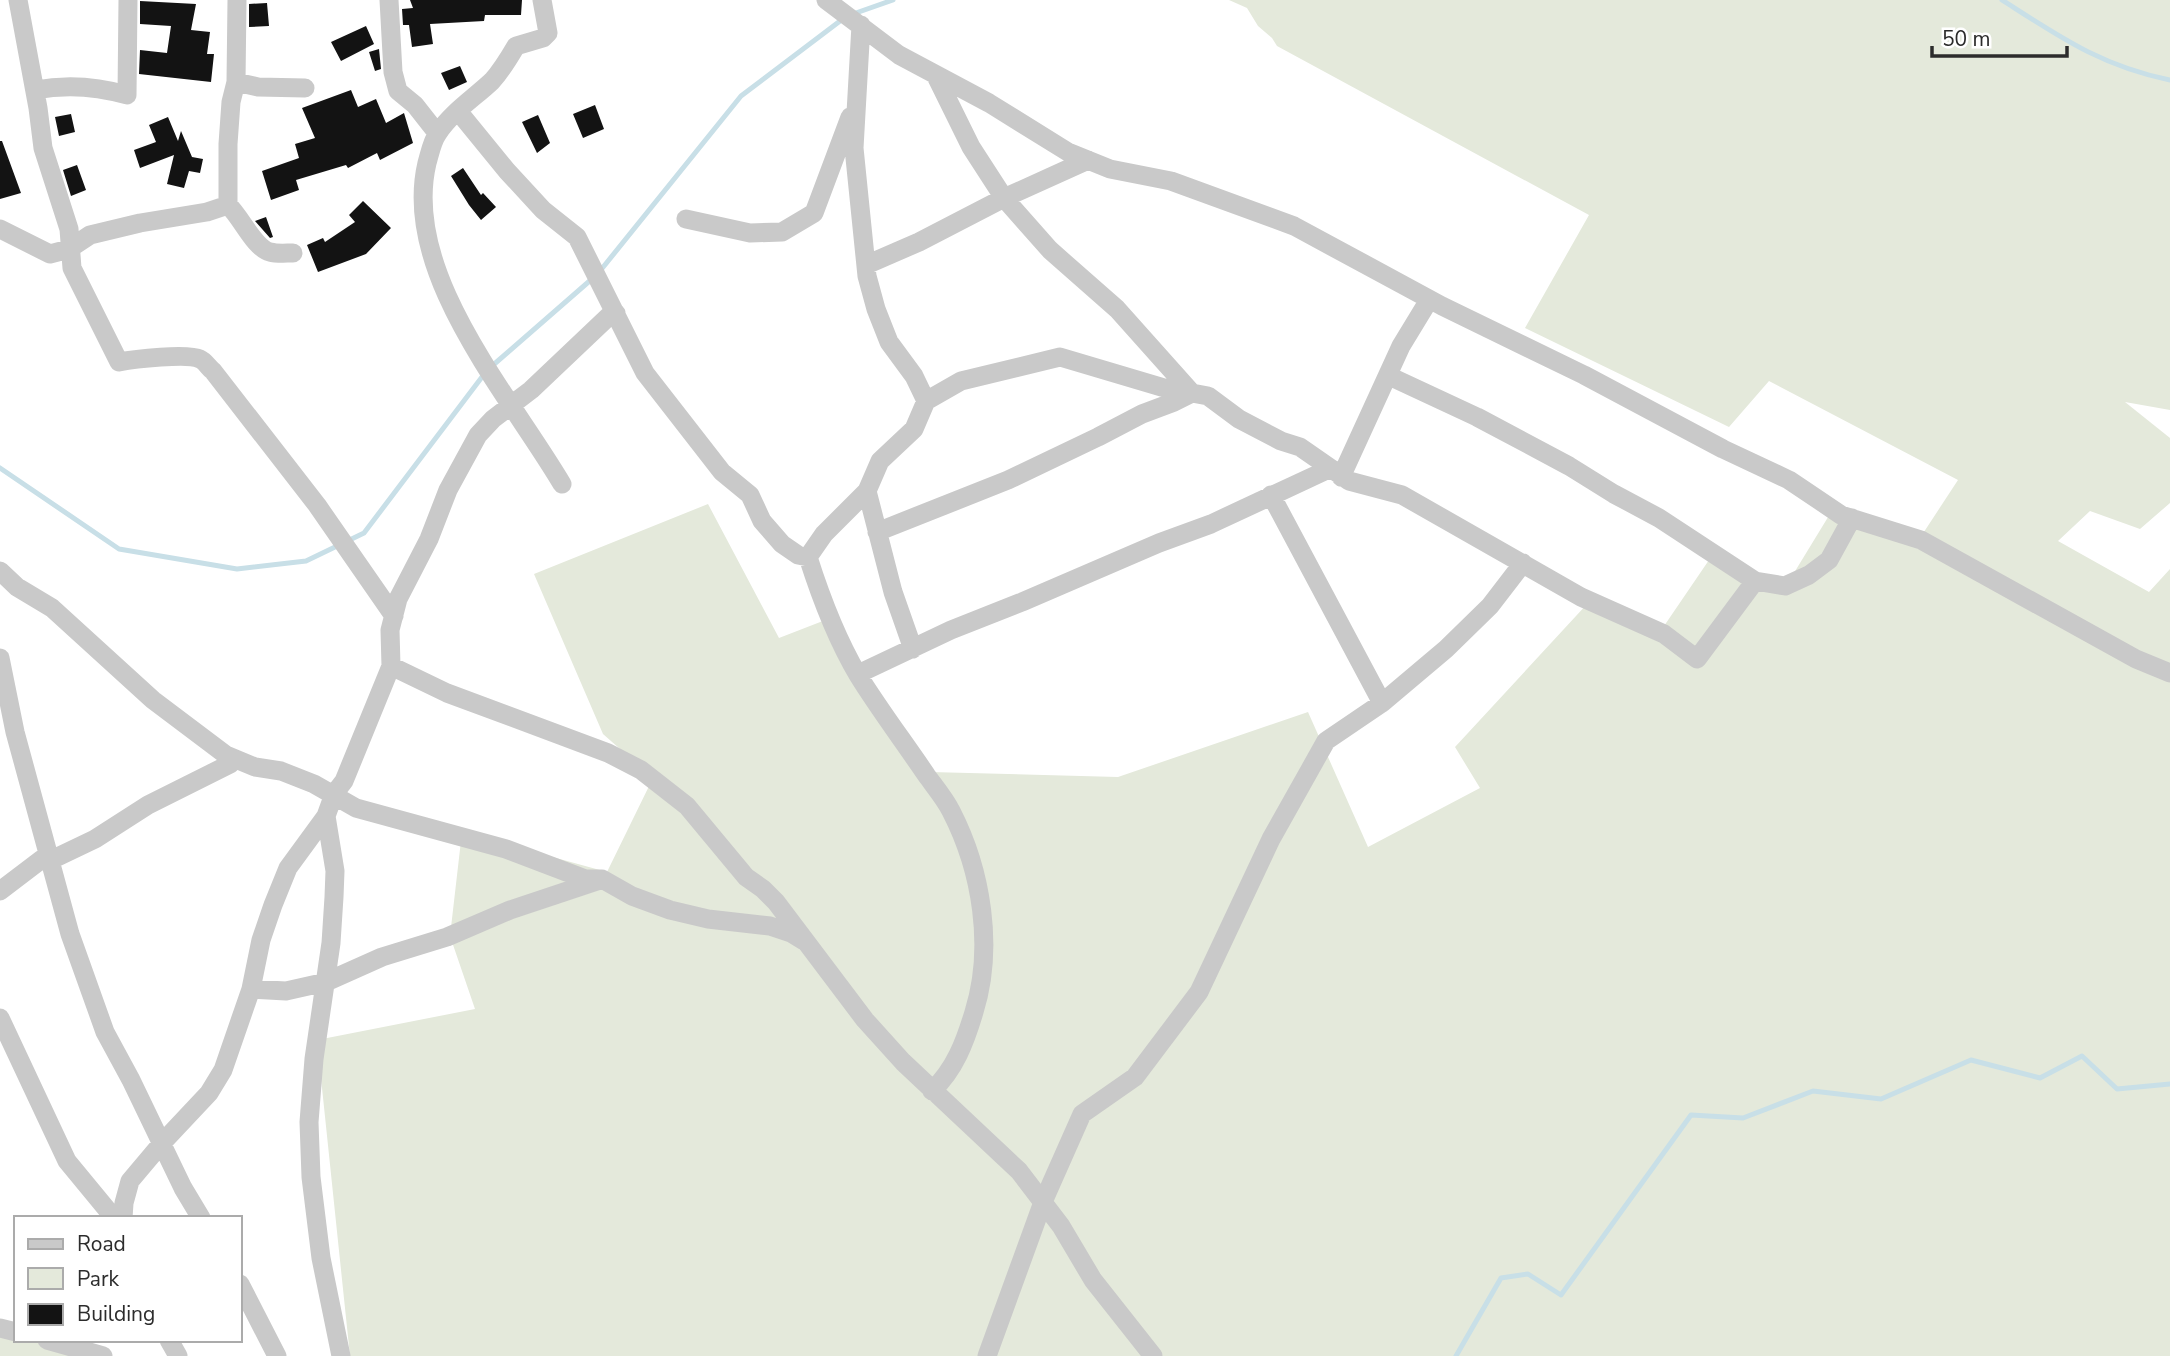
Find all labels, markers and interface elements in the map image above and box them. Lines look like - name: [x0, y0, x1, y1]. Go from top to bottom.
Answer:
- scale bar: [1932, 14, 2067, 58]
- text: 50 m: [1942, 25, 1991, 53]
- legend: [14, 1216, 242, 1342]
- text: Road: [77, 1230, 126, 1258]
- text: Park: [77, 1265, 119, 1293]
- text: Building: [77, 1300, 155, 1328]

